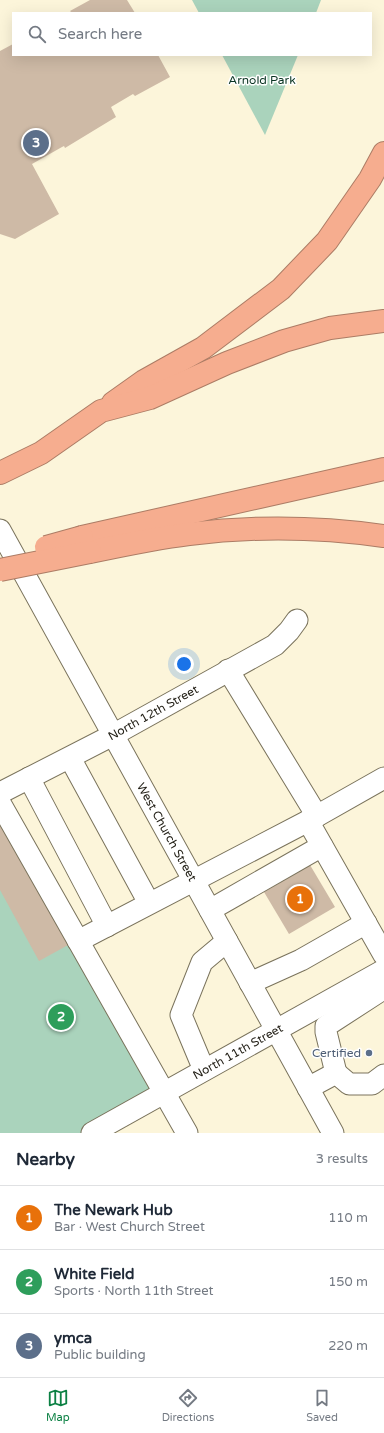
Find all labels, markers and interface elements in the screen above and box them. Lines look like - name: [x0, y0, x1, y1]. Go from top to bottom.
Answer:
- search box: [12, 12, 372, 56]
- icon: search: [26, 23, 48, 45]
- text: Search here: [58, 25, 142, 43]
- park label: Arnold Park: [228, 73, 296, 87]
- pin: 3: [23, 128, 49, 158]
- your location: [174, 654, 194, 674]
- street label: North 12th Street: [106, 682, 201, 743]
- street label: West Church Street: [134, 780, 200, 884]
- pin: 1: [287, 884, 313, 914]
- pin: 2: [48, 1002, 74, 1032]
- street label: North 11th Street: [190, 1021, 286, 1082]
- place label: Certified: [312, 1046, 361, 1060]
- marker: Certified: [364, 1048, 374, 1058]
- text: Nearby: [16, 1149, 75, 1170]
- text: 3 results: [316, 1151, 368, 1167]
- text: The Newark Hub: [54, 1201, 173, 1219]
- text: 1: [25, 1210, 33, 1226]
- text: 110 m: [328, 1210, 368, 1226]
- text: Bar · West Church Street: [54, 1219, 205, 1235]
- text: White Field: [54, 1265, 134, 1283]
- text: 2: [25, 1274, 33, 1290]
- text: 150 m: [328, 1274, 368, 1290]
- text: Sports · North 11th Street: [54, 1283, 213, 1299]
- text: ymca: [54, 1329, 92, 1347]
- text: 3: [25, 1338, 33, 1354]
- text: 220 m: [328, 1338, 368, 1354]
- text: Public building: [54, 1347, 146, 1363]
- tab: Map: [46, 1387, 70, 1424]
- tab: Directions: [162, 1387, 214, 1424]
- tab: Saved: [306, 1387, 338, 1424]

